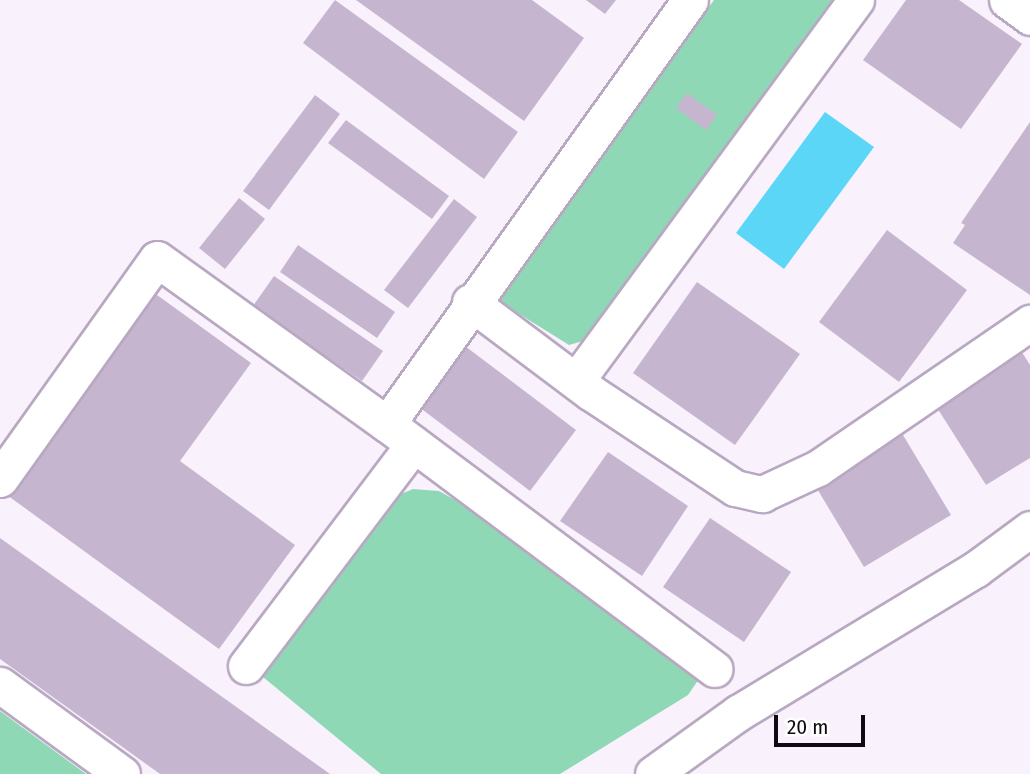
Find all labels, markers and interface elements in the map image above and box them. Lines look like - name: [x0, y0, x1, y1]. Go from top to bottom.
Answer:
- scale bar: [778, 700, 869, 744]
- text: 20 m: [787, 714, 828, 740]

